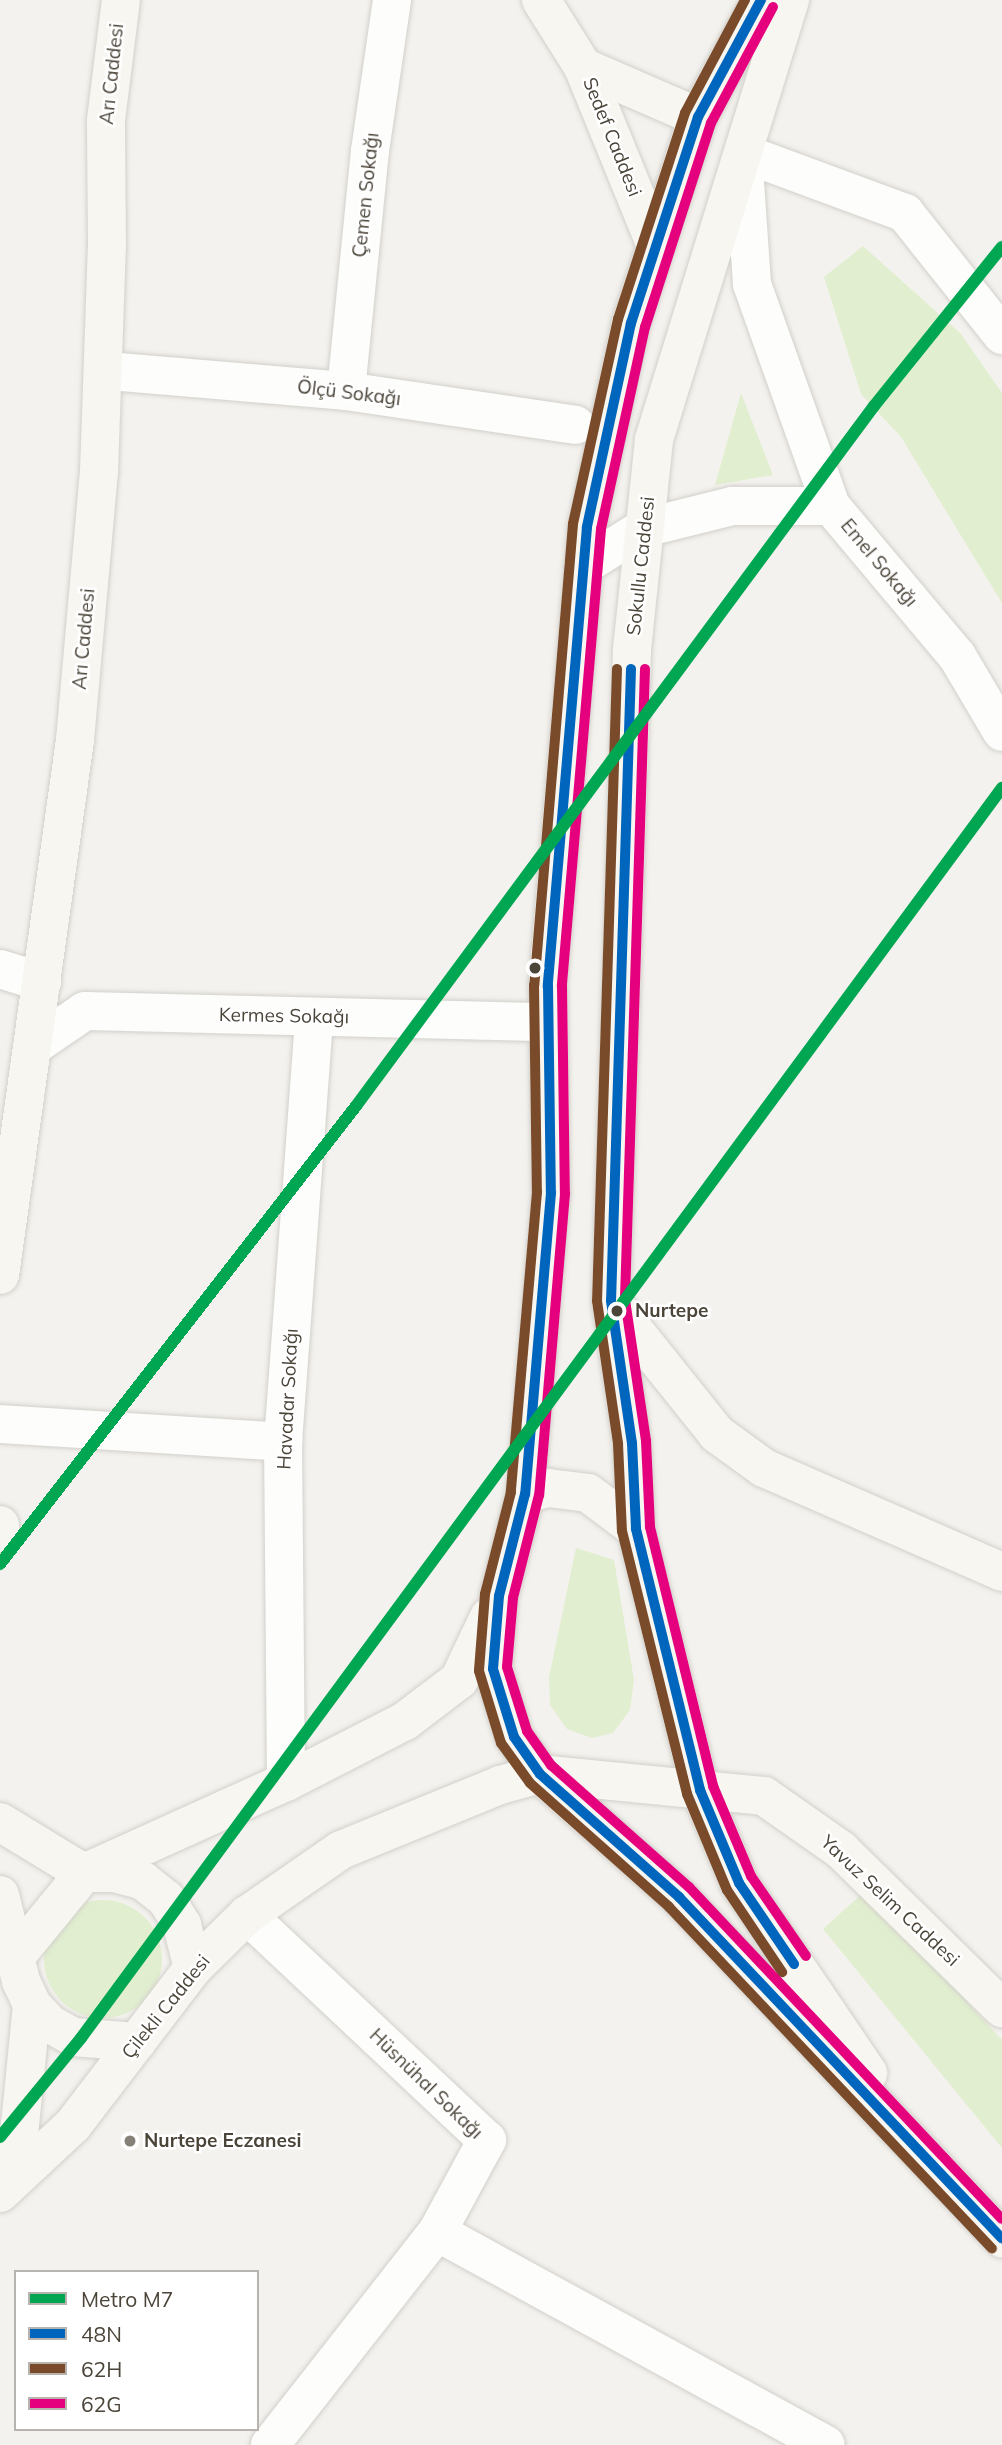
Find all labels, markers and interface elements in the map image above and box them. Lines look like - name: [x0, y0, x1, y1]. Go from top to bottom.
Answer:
- street label: Arı Caddesi: [95, 22, 129, 126]
- street label: Sedef Caddesi: [578, 74, 646, 200]
- street label: Çemen Sokağı: [348, 131, 384, 259]
- street label: Ölçü Sokağı: [296, 375, 402, 411]
- street label: Sokullu Caddesi: [622, 495, 660, 637]
- street label: Emel Sokağı: [836, 515, 922, 611]
- street label: Arı Caddesi: [68, 587, 100, 691]
- unlabelled marker: [528, 961, 542, 975]
- street label: Kermes Sokağı: [219, 1003, 349, 1029]
- marker: Nurtepe: [605, 1299, 629, 1323]
- place label: Nurtepe: [635, 1300, 708, 1322]
- street label: Havadar Sokağı: [273, 1328, 303, 1470]
- street label: Yavuz Selim Caddesi: [816, 1831, 964, 1971]
- street label: Çilekli Caddesi: [117, 1950, 215, 2064]
- street label: Hüsnühal Sokağı: [365, 2024, 487, 2144]
- place label: Nurtepe Eczanesi: [144, 2130, 301, 2152]
- marker: Nurtepe Eczanesi: [122, 2133, 138, 2149]
- legend: [14, 2270, 259, 2431]
- text: Metro M7: [81, 2286, 173, 2312]
- text: 48N: [81, 2321, 122, 2347]
- text: 62H: [81, 2356, 122, 2382]
- text: 62G: [81, 2391, 122, 2417]

